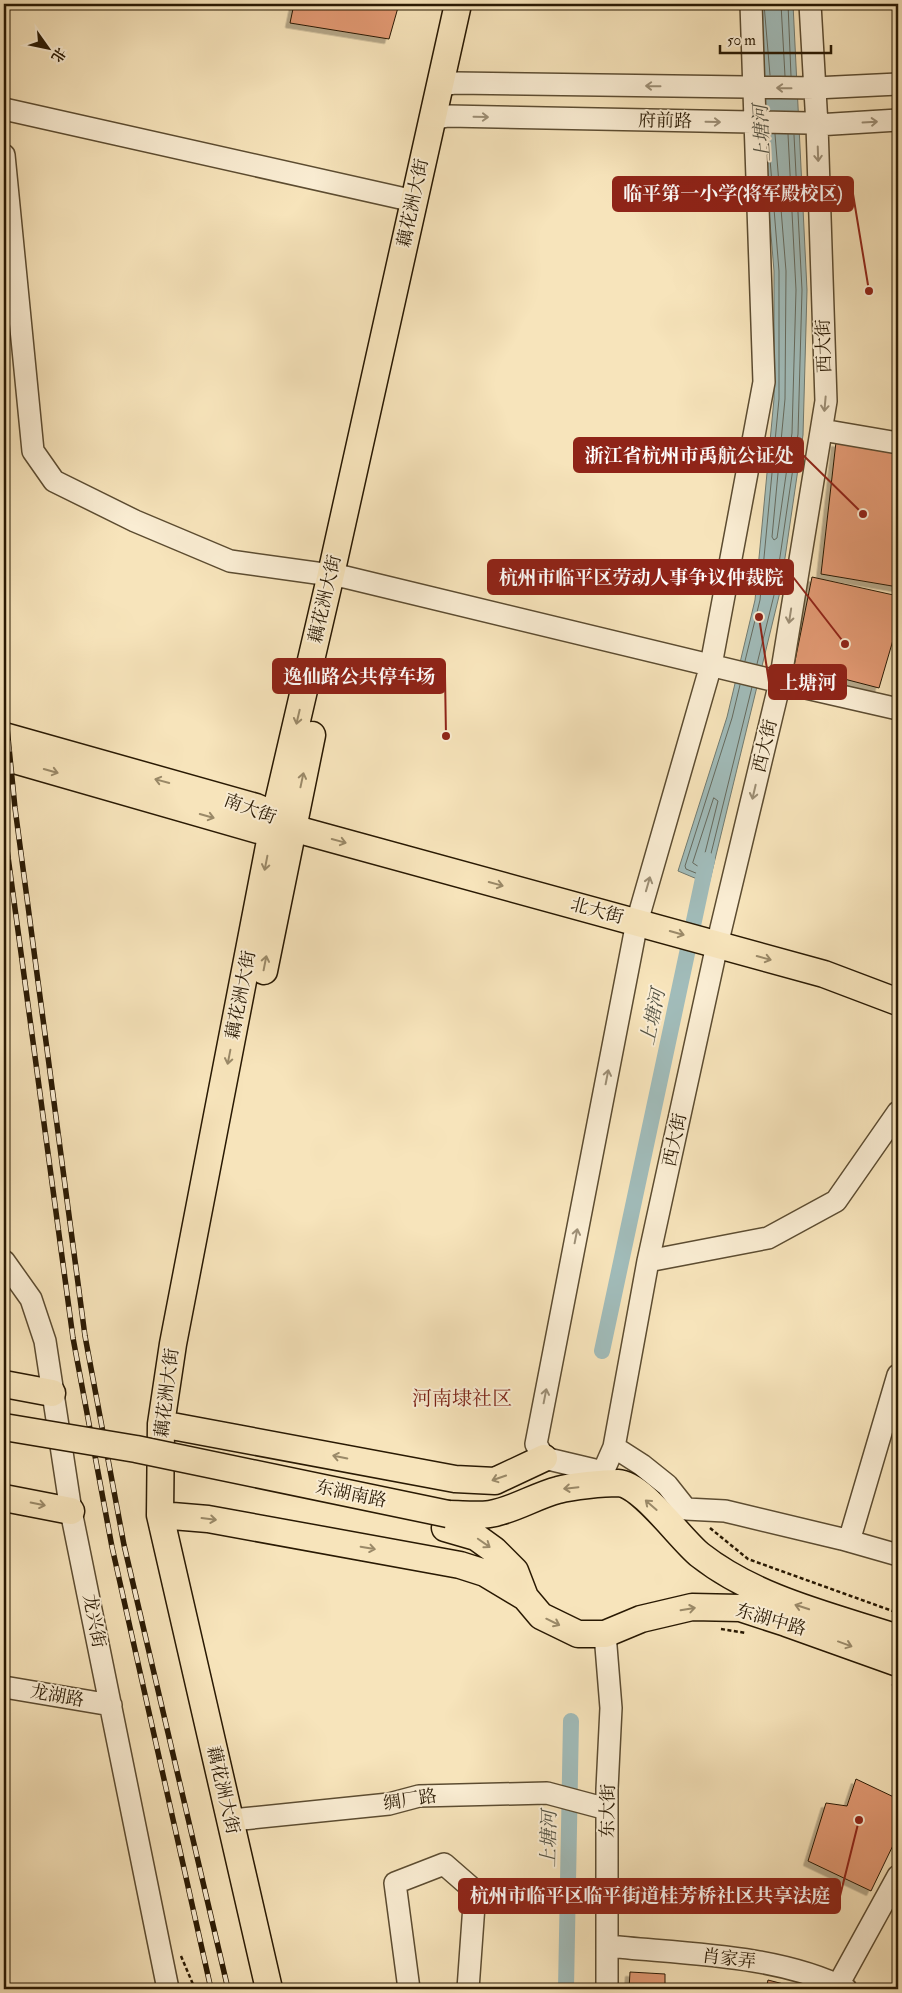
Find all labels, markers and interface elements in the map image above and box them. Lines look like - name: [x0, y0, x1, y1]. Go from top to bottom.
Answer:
- north arrow: [22, 22, 72, 72]
- scale bar: [720, 22, 831, 54]
- text: 50 m: [727, 31, 756, 50]
- text: 北: [48, 44, 69, 65]
- one-way arrow: [645, 81, 662, 91]
- one-way arrow: [777, 83, 793, 93]
- water label: 上塘河: [748, 101, 775, 162]
- street label: 府前路: [638, 109, 692, 133]
- one-way arrow: [472, 112, 488, 122]
- one-way arrow: [704, 117, 721, 127]
- one-way arrow: [862, 117, 878, 126]
- one-way arrow: [813, 146, 823, 162]
- street label: 藕花洲大街: [392, 157, 434, 249]
- callout: 临平第一小学(将军殿校区): [613, 177, 853, 211]
- text: 临平第一小学(将军殿校区): [623, 182, 843, 206]
- street label: 西大街: [812, 319, 836, 373]
- one-way arrow: [820, 396, 830, 412]
- callout: 浙江省杭州市禹航公证处: [574, 438, 803, 472]
- text: 浙江省杭州市禹航公证处: [584, 444, 794, 468]
- street label: 藕花洲大街: [304, 553, 346, 645]
- callout: 杭州市临平区劳动人事争议仲裁院: [488, 560, 793, 594]
- text: 杭州市临平区劳动人事争议仲裁院: [498, 566, 784, 590]
- one-way arrow: [785, 608, 795, 624]
- callout: 逸仙路公共停车场: [273, 659, 445, 693]
- text: 逸仙路公共停车场: [283, 665, 435, 689]
- callout: 上塘河: [769, 665, 846, 699]
- text: 上塘河: [779, 671, 837, 695]
- one-way arrow: [293, 709, 302, 725]
- street label: 西大街: [748, 717, 782, 775]
- one-way arrow: [42, 766, 58, 776]
- one-way arrow: [298, 773, 308, 789]
- one-way arrow: [154, 776, 170, 786]
- one-way arrow: [749, 784, 758, 800]
- street label: 南大街: [221, 789, 279, 829]
- one-way arrow: [198, 812, 214, 821]
- one-way arrow: [331, 837, 347, 846]
- one-way arrow: [261, 854, 270, 870]
- one-way arrow: [644, 876, 653, 892]
- one-way arrow: [488, 879, 504, 889]
- street label: 北大街: [568, 893, 626, 929]
- one-way arrow: [669, 929, 685, 939]
- street label: 藕花洲大街: [221, 949, 261, 1041]
- one-way arrow: [756, 953, 772, 963]
- one-way arrow: [261, 956, 270, 972]
- water label: 上塘河: [635, 984, 671, 1047]
- one-way arrow: [223, 1048, 233, 1064]
- one-way arrow: [603, 1069, 612, 1085]
- street label: 西大街: [658, 1111, 692, 1169]
- one-way arrow: [572, 1229, 582, 1245]
- street label: 藕花洲大街: [150, 1347, 184, 1439]
- district label: 河南埭社区: [412, 1386, 512, 1411]
- one-way arrow: [541, 1388, 551, 1404]
- one-way arrow: [332, 1452, 348, 1462]
- one-way arrow: [492, 1474, 508, 1483]
- street label: 东湖南路: [313, 1475, 389, 1513]
- one-way arrow: [563, 1483, 579, 1493]
- one-way arrow: [29, 1500, 45, 1510]
- one-way arrow: [645, 1500, 658, 1511]
- one-way arrow: [200, 1514, 216, 1524]
- one-way arrow: [477, 1538, 491, 1548]
- one-way arrow: [360, 1544, 376, 1553]
- street label: 龙兴街: [78, 1592, 110, 1650]
- street label: 东湖中路: [733, 1599, 809, 1641]
- one-way arrow: [795, 1602, 810, 1611]
- one-way arrow: [680, 1603, 696, 1613]
- one-way arrow: [546, 1617, 561, 1627]
- one-way arrow: [837, 1640, 852, 1649]
- street label: 龙湖路: [28, 1680, 86, 1712]
- street label: 藕花洲大街: [202, 1744, 244, 1836]
- street label: 绸厂路: [382, 1784, 438, 1816]
- street label: 东大街: [596, 1784, 620, 1838]
- water label: 上塘河: [537, 1807, 562, 1868]
- callout: 杭州市临平区临平街道桂芳桥社区共享法庭: [459, 1879, 840, 1913]
- text: 杭州市临平区临平街道桂芳桥社区共享法庭: [469, 1884, 831, 1908]
- street label: 肖家弄: [701, 1944, 757, 1974]

